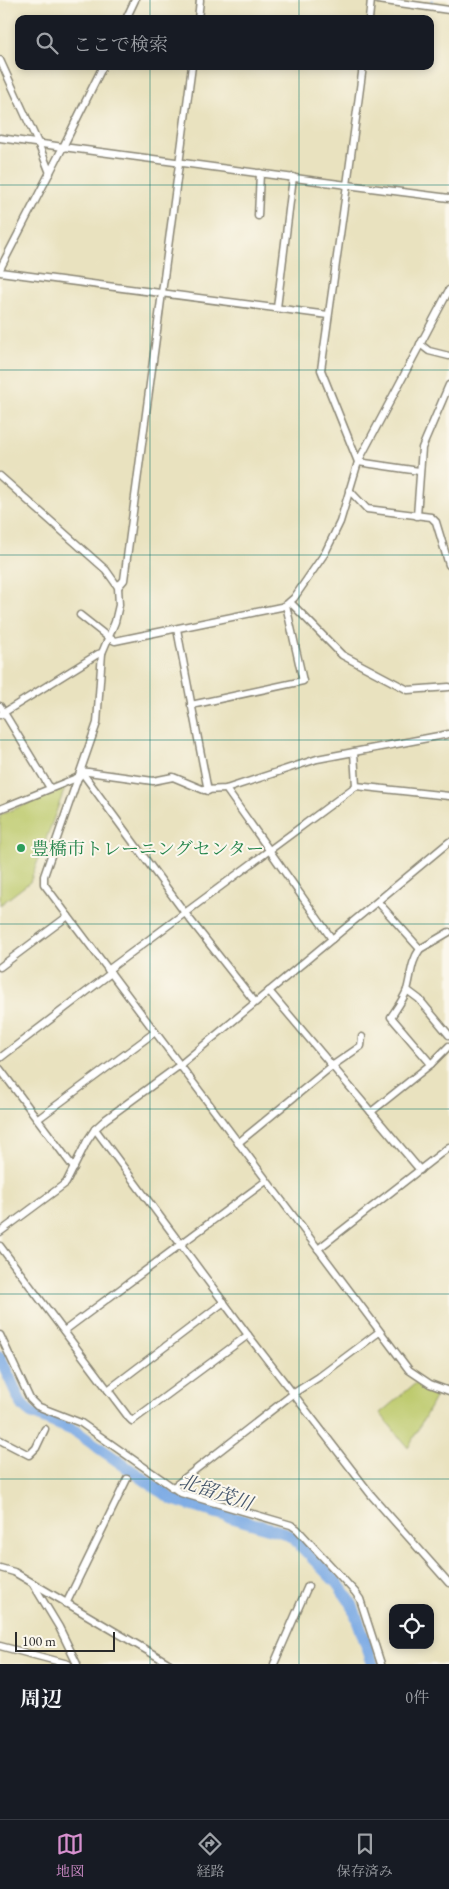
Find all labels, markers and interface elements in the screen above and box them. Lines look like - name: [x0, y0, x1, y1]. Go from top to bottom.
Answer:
- search box: [15, 15, 434, 70]
- icon: search: [33, 29, 61, 57]
- text: ここで検索: [73, 32, 168, 57]
- place label: 豊橋市トレーニングセンター: [31, 837, 264, 860]
- marker: 豊橋市トレーニングセンター: [15, 842, 27, 854]
- water label: 北留茂川: [176, 1468, 258, 1517]
- map controls: [389, 1604, 434, 1649]
- button: locate: [389, 1604, 434, 1649]
- scale bar: [15, 1629, 115, 1652]
- text: 100 m: [22, 1632, 56, 1650]
- text: 周辺: [20, 1685, 62, 1712]
- text: 0件: [405, 1687, 429, 1708]
- tab: 地図: [56, 1830, 84, 1880]
- tab: 経路: [196, 1830, 224, 1880]
- tab: 保存済み: [337, 1830, 393, 1880]

